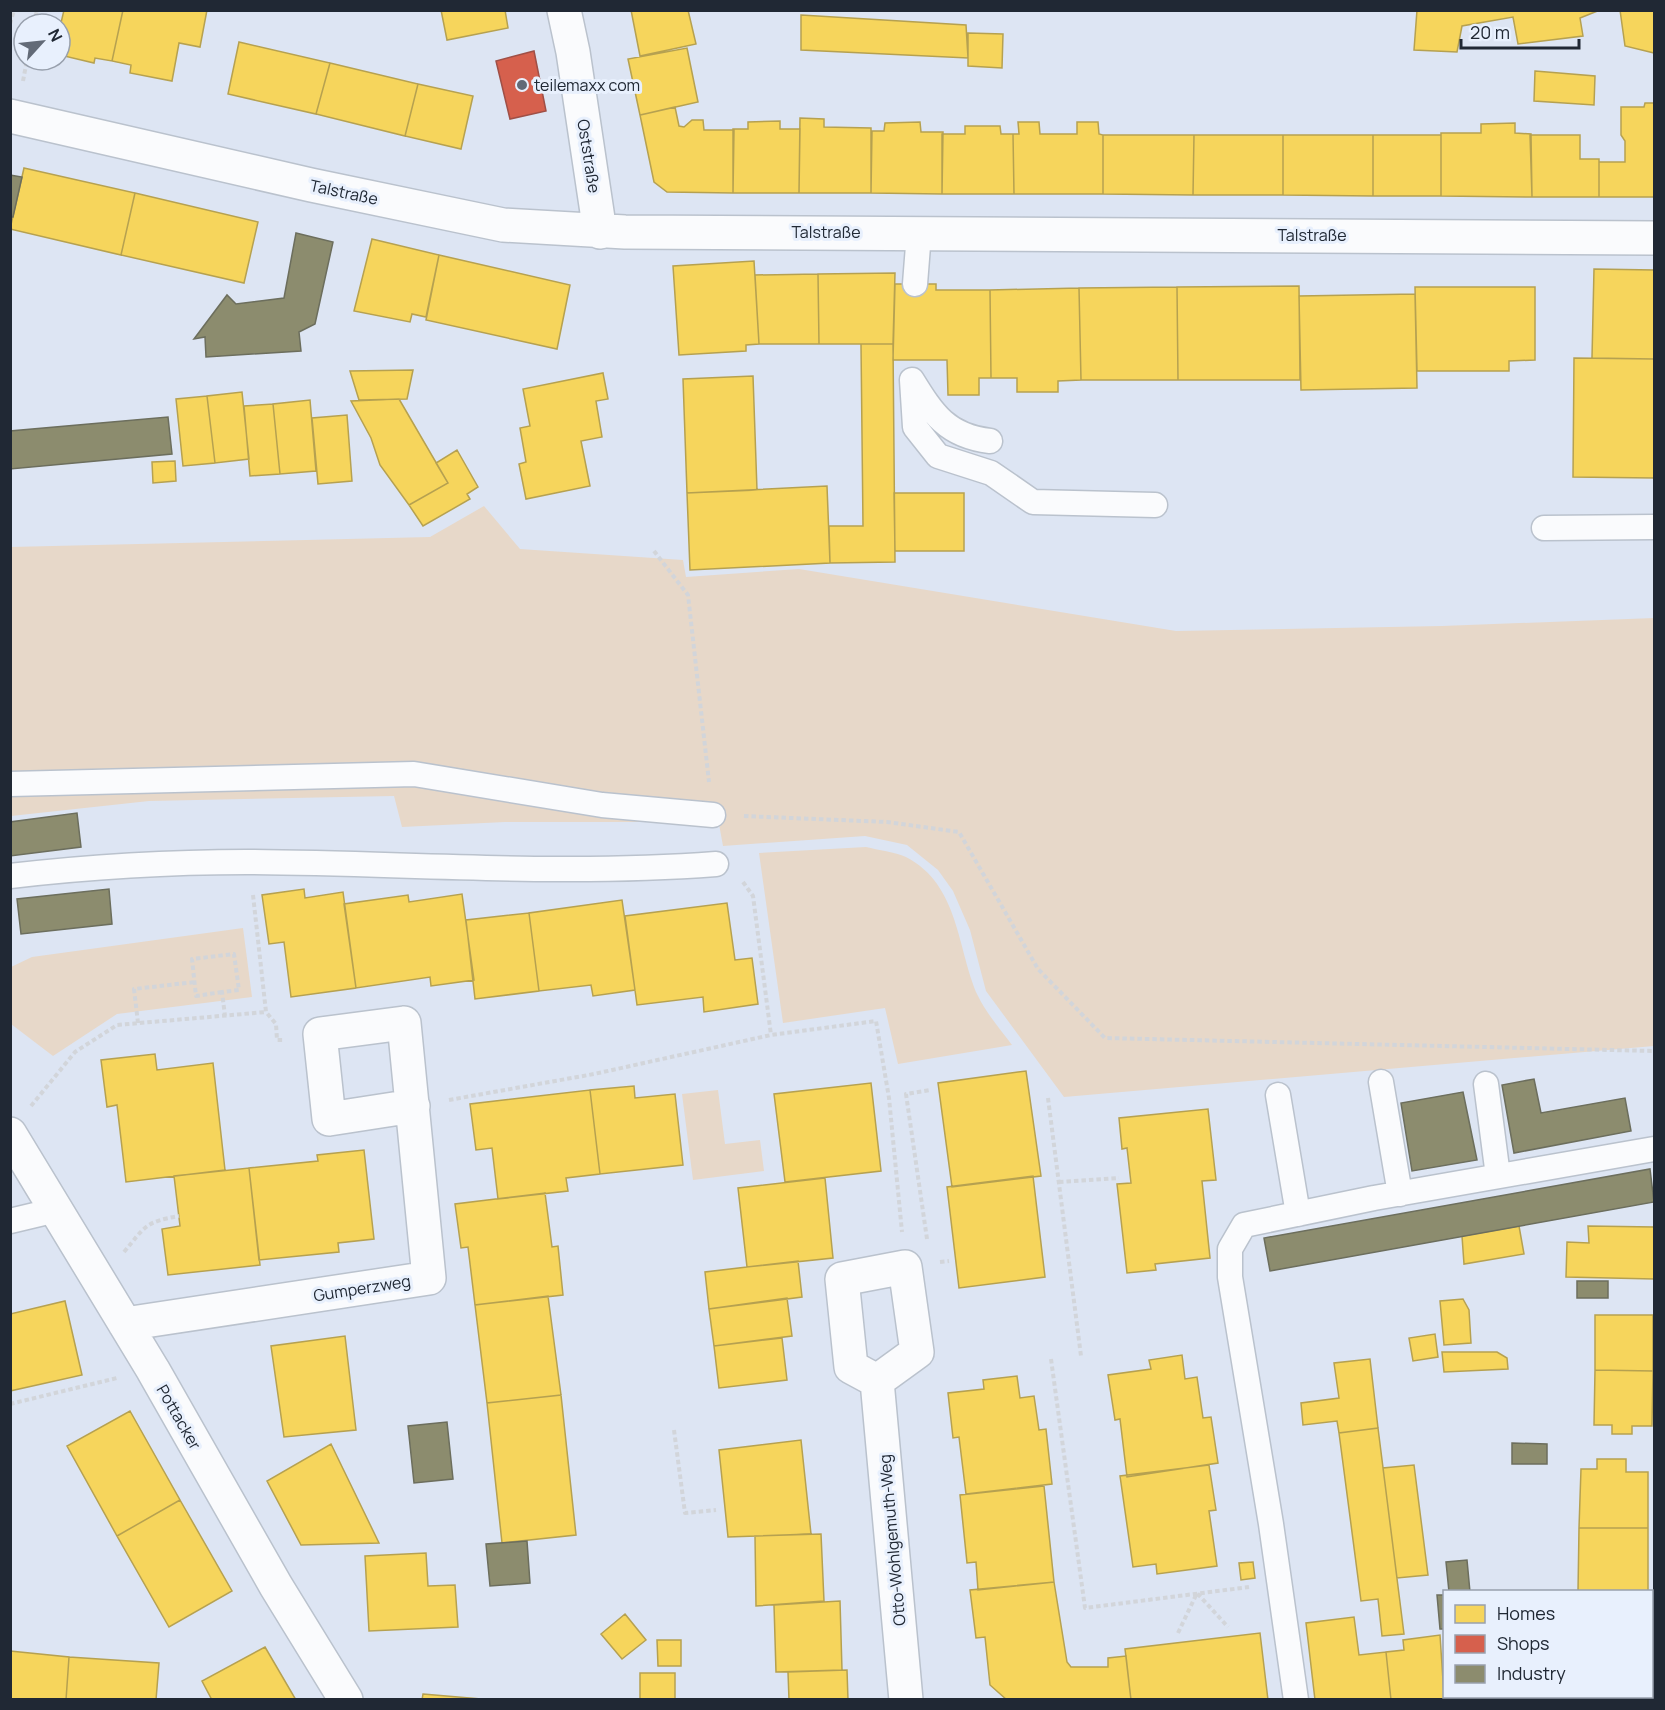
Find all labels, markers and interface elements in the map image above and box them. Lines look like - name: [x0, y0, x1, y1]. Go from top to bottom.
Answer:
- north arrow: [12, 12, 72, 72]
- scale bar: [1461, 12, 1580, 50]
- text: 20 m: [1470, 20, 1510, 44]
- text: N: [43, 25, 68, 45]
- place label: teilemaxx com: [534, 74, 640, 96]
- marker: teilemaxx com: [515, 78, 529, 92]
- street label: Oststraße: [572, 118, 606, 194]
- street label: Talstraße: [308, 174, 380, 210]
- street label: Talstraße: [791, 221, 861, 243]
- street label: Talstraße: [1277, 224, 1347, 246]
- street label: Gumperzweg: [312, 1269, 412, 1307]
- street label: Pottacker: [152, 1381, 207, 1454]
- street label: Otto-Wohlgemuth-Weg: [874, 1453, 910, 1627]
- legend: [1443, 1590, 1653, 1698]
- text: Homes: [1497, 1601, 1555, 1625]
- text: Shops: [1497, 1631, 1549, 1655]
- text: Industry: [1497, 1661, 1566, 1685]

